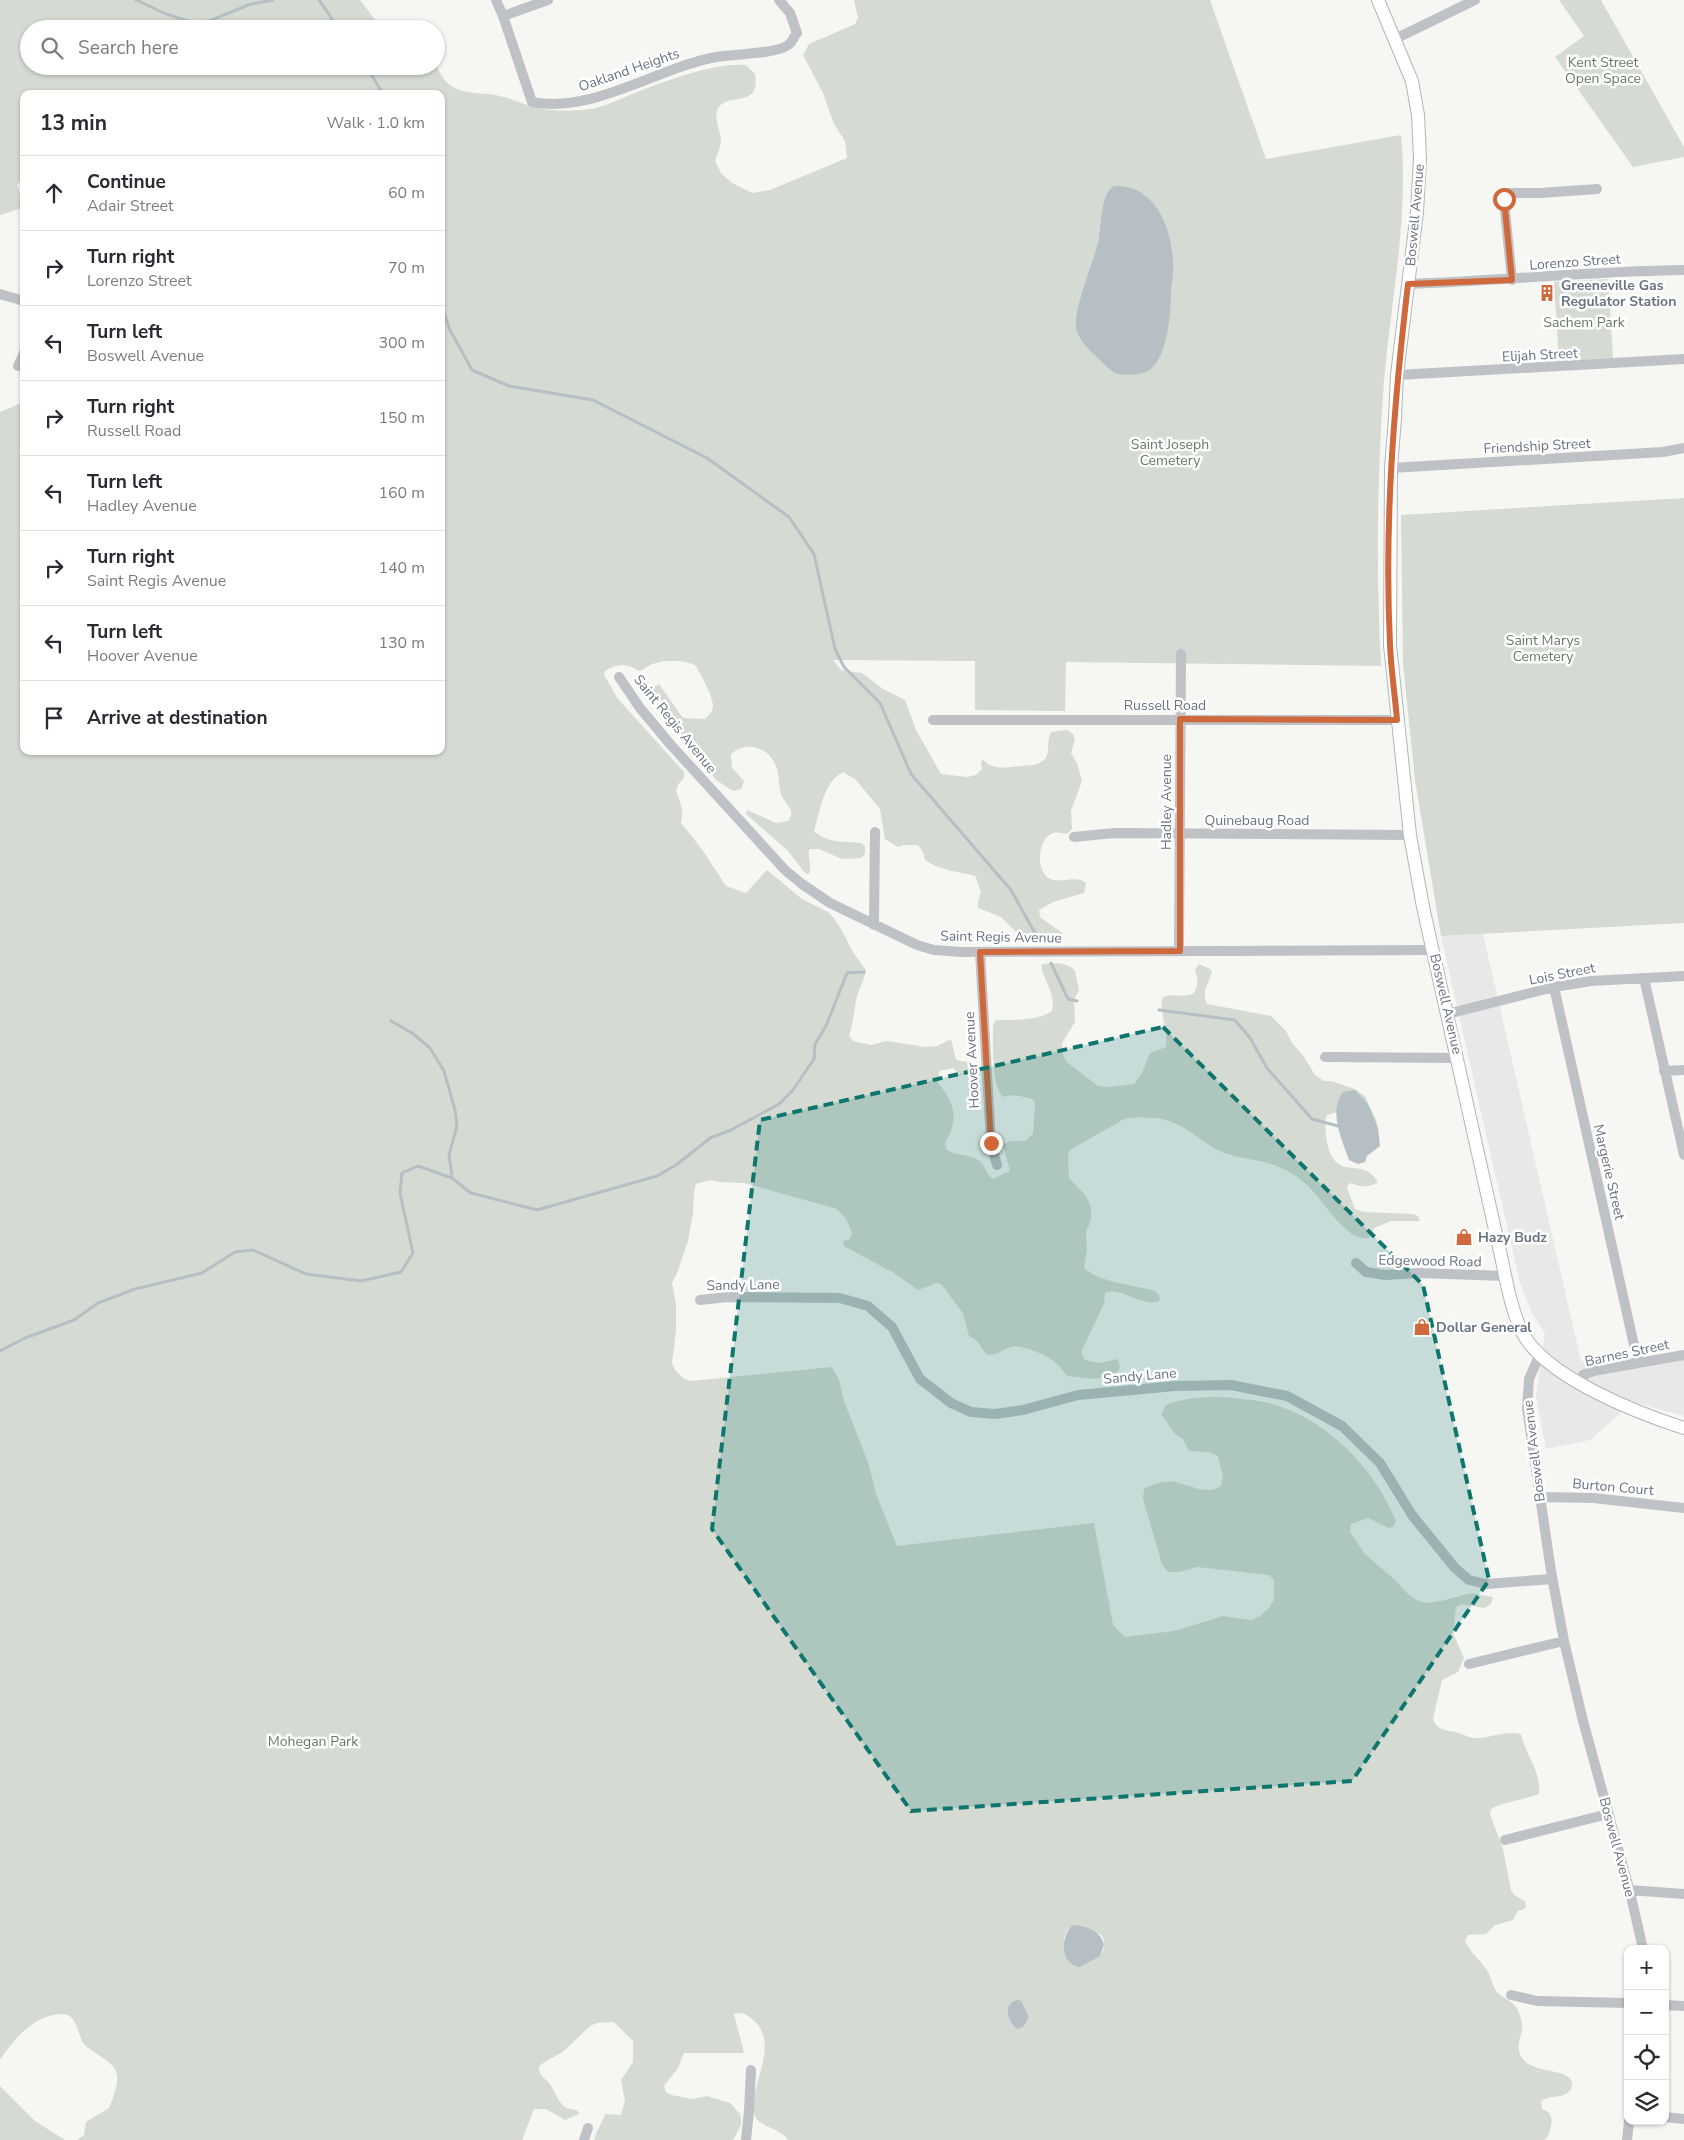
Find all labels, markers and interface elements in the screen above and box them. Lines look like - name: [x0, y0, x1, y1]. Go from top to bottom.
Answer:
- search box: [20, 20, 445, 75]
- icon: search: [38, 34, 66, 62]
- text: Search here: [78, 35, 179, 61]
- street label: Oakland Heights: [576, 44, 682, 96]
- park label: Kent Street Open Space: [1565, 53, 1641, 88]
- text: 13 min: [40, 109, 107, 137]
- text: Walk · 1.0 km: [327, 112, 425, 134]
- street label: Boswell Avenue: [1401, 163, 1429, 267]
- text: Continue: [87, 169, 166, 195]
- icon: ahead: [40, 179, 68, 207]
- text: 60 m: [388, 182, 425, 204]
- route start: [1493, 188, 1516, 211]
- text: Adair Street: [87, 195, 174, 217]
- text: Turn right: [87, 244, 174, 270]
- street label: Lorenzo Street: [1529, 249, 1621, 275]
- icon: right: [40, 254, 68, 282]
- text: 70 m: [388, 257, 425, 279]
- text: Lorenzo Street: [87, 270, 192, 292]
- place label: Greeneville Gas Regulator Station: [1561, 276, 1676, 311]
- building icon: Greeneville Gas Regulator Station: [1537, 283, 1557, 303]
- park label: Sachem Park: [1543, 313, 1626, 332]
- text: Turn left: [87, 319, 162, 345]
- icon: left: [40, 329, 68, 357]
- text: 300 m: [378, 332, 425, 354]
- street label: Elijah Street: [1502, 344, 1579, 366]
- text: Boswell Avenue: [87, 345, 204, 367]
- text: Turn right: [87, 394, 174, 420]
- icon: right: [40, 404, 68, 432]
- text: 150 m: [378, 407, 425, 429]
- text: Russell Road: [87, 420, 181, 442]
- street label: Friendship Street: [1483, 434, 1591, 458]
- park label: Saint Joseph Cemetery: [1131, 435, 1209, 470]
- text: Turn left: [87, 469, 162, 495]
- icon: left: [40, 479, 68, 507]
- text: 160 m: [378, 482, 425, 504]
- text: Hadley Avenue: [87, 495, 197, 517]
- text: Turn right: [87, 544, 174, 570]
- icon: right: [40, 554, 68, 582]
- text: 140 m: [378, 557, 425, 579]
- text: Saint Regis Avenue: [87, 570, 226, 592]
- text: Turn left: [87, 619, 162, 645]
- icon: left: [40, 629, 68, 657]
- park label: Saint Marys Cemetery: [1506, 631, 1580, 666]
- text: 130 m: [378, 632, 425, 654]
- text: Hoover Avenue: [87, 645, 198, 667]
- street label: Saint Regis Avenue: [629, 671, 721, 777]
- street label: Russell Road: [1124, 696, 1206, 715]
- icon: arrive: [40, 704, 68, 732]
- text: Arrive at destination: [87, 705, 268, 731]
- street label: Hadley Avenue: [1157, 754, 1176, 850]
- street label: Quinebaug Road: [1204, 811, 1310, 830]
- street label: Saint Regis Avenue: [940, 926, 1062, 948]
- street label: Boswell Avenue: [1425, 952, 1467, 1056]
- street label: Lois Street: [1527, 958, 1597, 990]
- street label: Hoover Avenue: [960, 1011, 984, 1109]
- street label: Margerie Street: [1589, 1122, 1629, 1222]
- route end: [980, 1132, 1003, 1155]
- shop icon: Hazy Budz: [1454, 1227, 1474, 1247]
- place label: Hazy Budz: [1478, 1228, 1547, 1247]
- street label: Edgewood Road: [1378, 1251, 1482, 1271]
- street label: Sandy Lane: [706, 1275, 780, 1295]
- shop icon: Dollar General: [1412, 1317, 1432, 1337]
- place label: Dollar General: [1436, 1318, 1532, 1337]
- street label: Barnes Street: [1583, 1335, 1671, 1371]
- street label: Sandy Lane: [1103, 1363, 1177, 1389]
- street label: Boswell Avenue: [1518, 1399, 1550, 1503]
- street label: Burton Court: [1571, 1474, 1655, 1500]
- park label: Mohegan Park: [268, 1732, 359, 1751]
- street label: Boswell Avenue: [1595, 1795, 1639, 1899]
- map controls: [1624, 1945, 1669, 2125]
- button: +: [1624, 1945, 1669, 1990]
- button: −: [1624, 1990, 1669, 2035]
- button: locate: [1624, 2035, 1669, 2080]
- button: layers: [1624, 2080, 1669, 2125]

